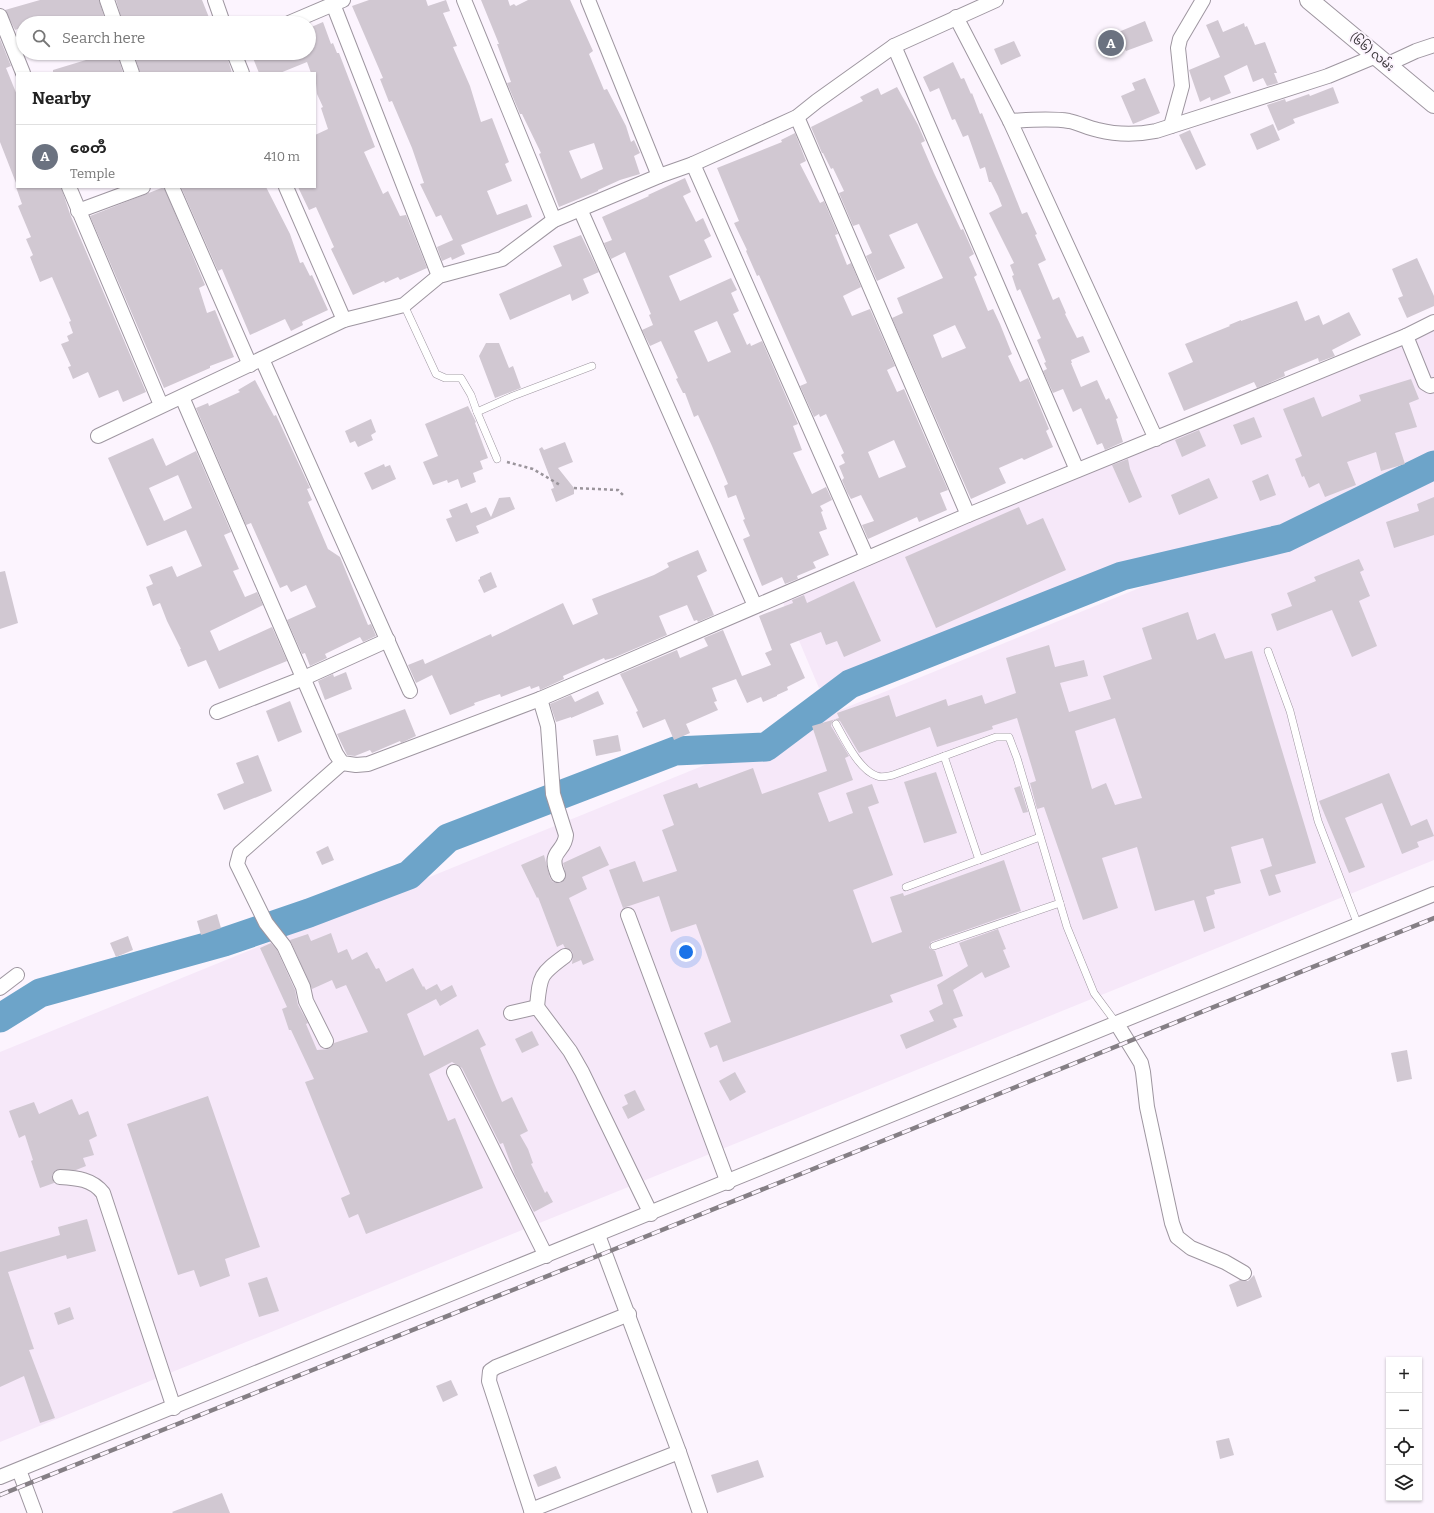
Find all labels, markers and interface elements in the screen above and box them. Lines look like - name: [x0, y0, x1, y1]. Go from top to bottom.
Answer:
- search box: [16, 16, 316, 60]
- icon: search: [30, 27, 52, 49]
- pin: A: [1098, 28, 1124, 58]
- street label: (၆၆) လမ်း: [1347, 28, 1398, 74]
- text: Search here: [62, 29, 145, 47]
- text: Nearby: [32, 88, 91, 109]
- text: စေတီ: [70, 139, 107, 157]
- text: A: [40, 149, 50, 164]
- text: 410 m: [264, 149, 300, 164]
- text: Temple: [70, 166, 115, 181]
- your location: [676, 942, 696, 962]
- map controls: [1386, 1357, 1422, 1501]
- button: +: [1386, 1357, 1422, 1393]
- button: −: [1386, 1393, 1422, 1429]
- button: locate: [1386, 1429, 1422, 1465]
- button: layers: [1386, 1465, 1422, 1501]

